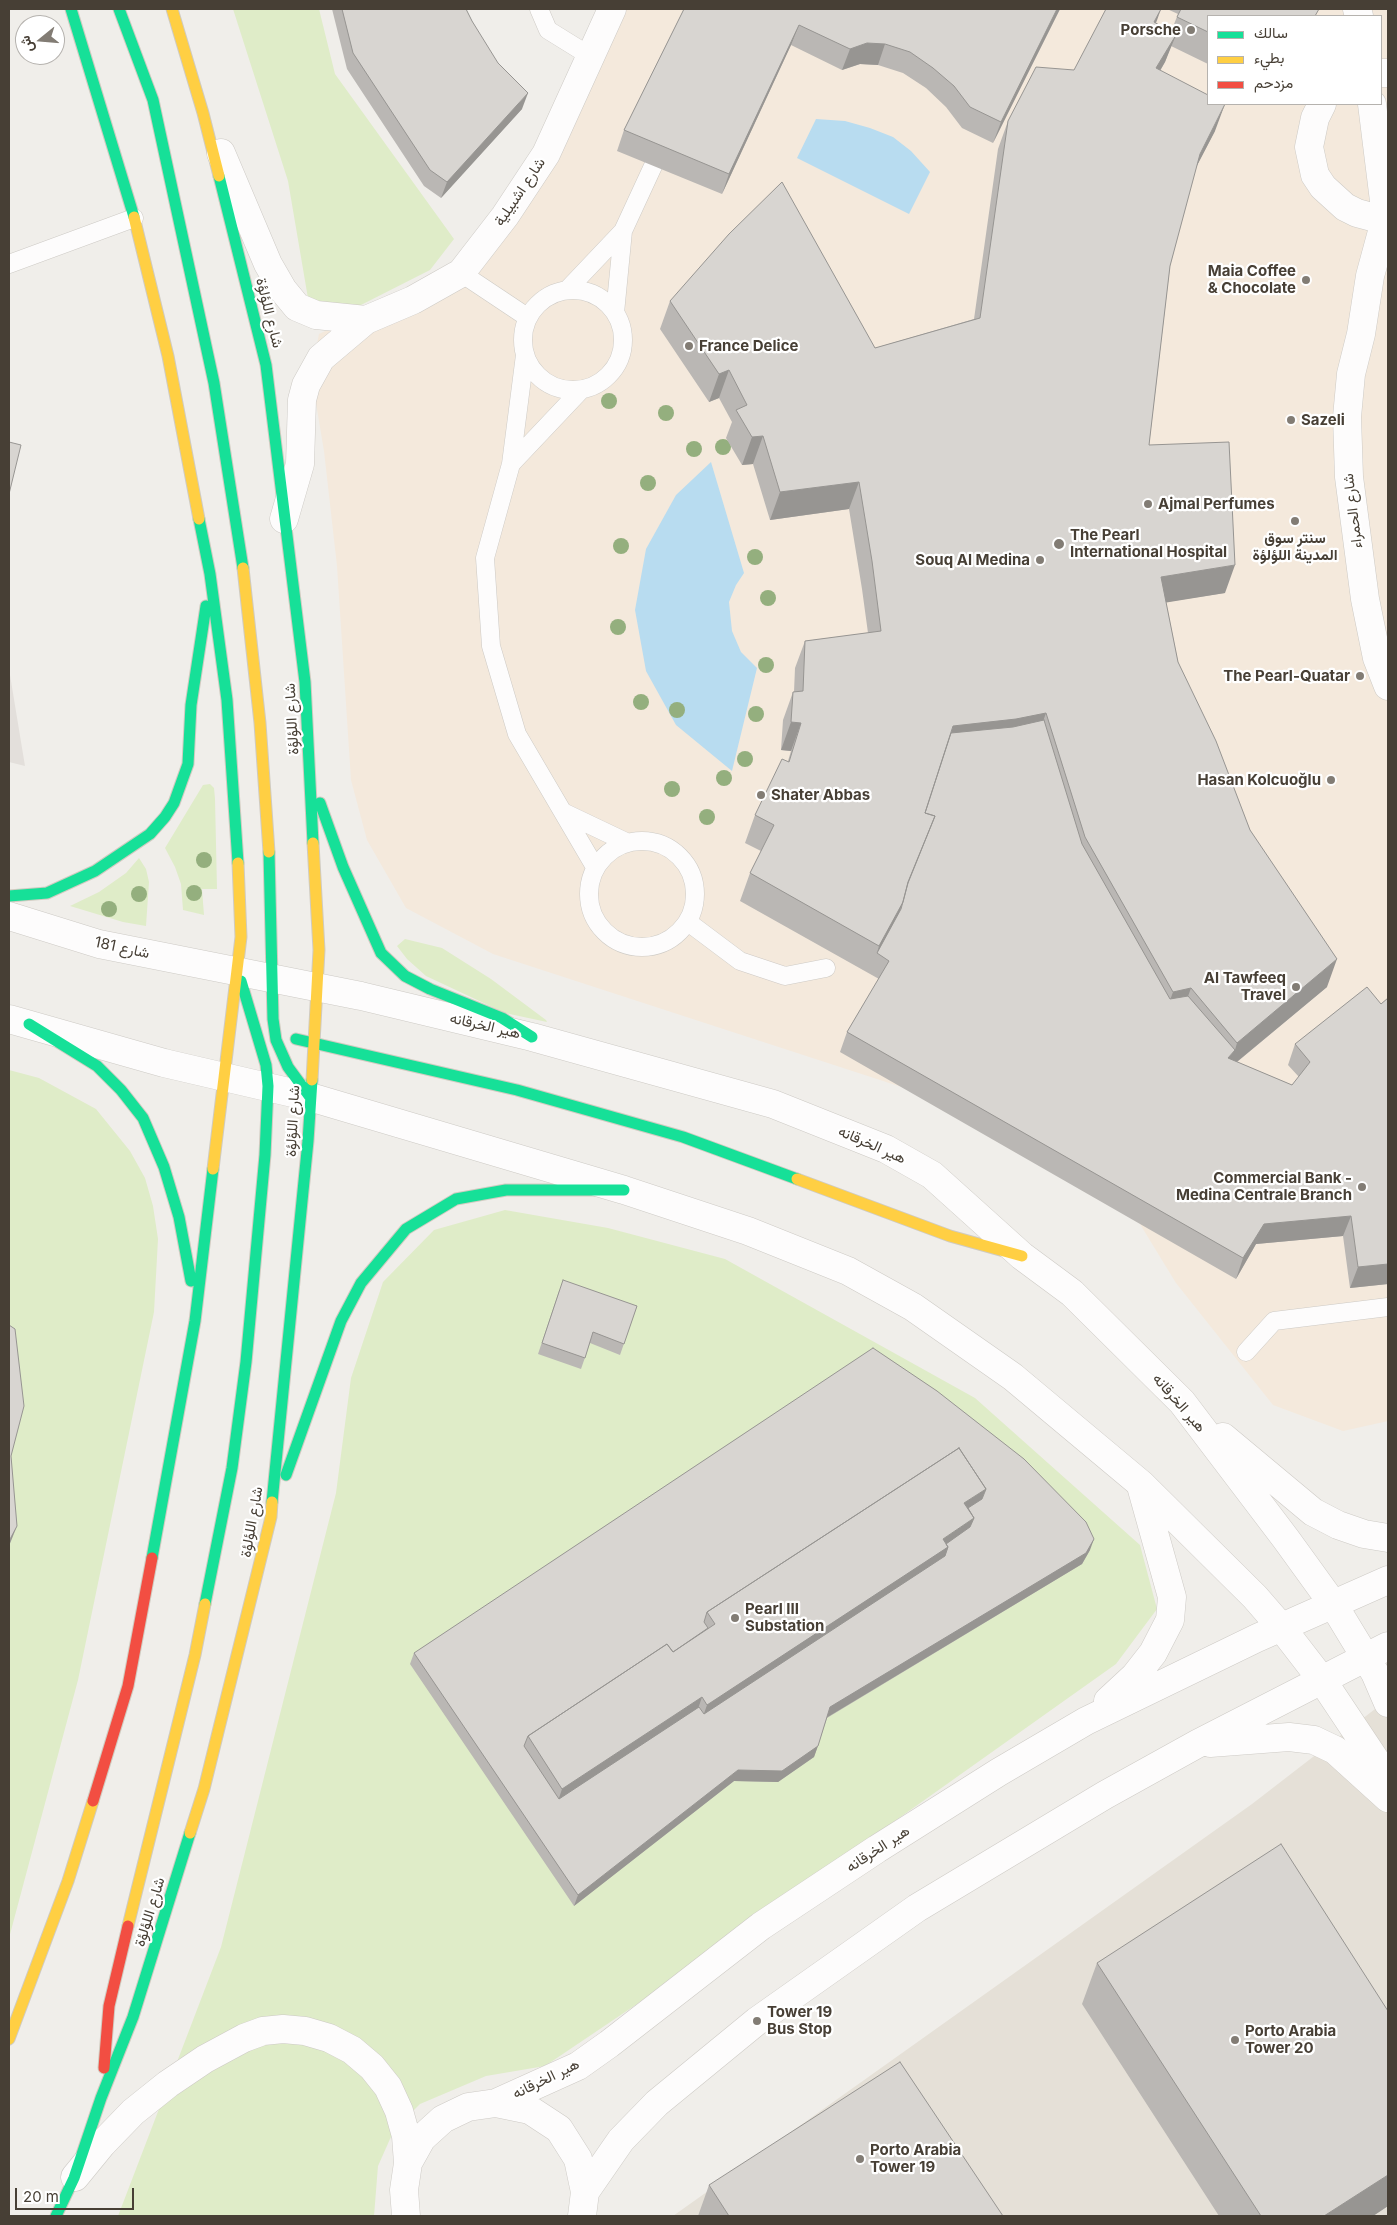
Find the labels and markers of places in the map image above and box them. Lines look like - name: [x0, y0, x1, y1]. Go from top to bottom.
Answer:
- place label: Porsche: [1121, 21, 1181, 39]
- marker: Porsche: [1185, 24, 1197, 36]
- place label: Maia Coffee & Chocolate: [1208, 262, 1296, 297]
- marker: Maia Coffee & Chocolate: [1300, 274, 1312, 286]
- place label: France Delice: [699, 337, 798, 355]
- marker: France Delice: [683, 340, 695, 352]
- place label: Sazeli: [1301, 411, 1345, 429]
- marker: Sazeli: [1285, 414, 1297, 426]
- place label: Ajmal Perfumes: [1158, 495, 1275, 513]
- marker: Ajmal Perfumes: [1142, 498, 1154, 510]
- marker: سنتر سوق المدينة اللؤلؤة: [1289, 515, 1301, 527]
- place label: The Pearl International Hospital: [1070, 526, 1227, 561]
- place label: سنتر سوق المدينة اللؤلؤة: [1252, 529, 1338, 564]
- marker: The Pearl International Hospital: [1052, 537, 1066, 551]
- place label: Souq Al Medina: [915, 551, 1030, 569]
- marker: Souq Al Medina: [1034, 554, 1046, 566]
- place label: The Pearl-Quatar: [1223, 667, 1350, 685]
- marker: The Pearl-Quatar: [1354, 670, 1366, 682]
- place label: Hasan Kolcuoğlu: [1197, 771, 1321, 789]
- marker: Hasan Kolcuoğlu: [1325, 774, 1337, 786]
- place label: Shater Abbas: [771, 786, 870, 804]
- marker: Shater Abbas: [755, 789, 767, 801]
- place label: Al Tawfeeq Travel: [1204, 969, 1286, 1004]
- marker: Al Tawfeeq Travel: [1290, 981, 1302, 993]
- place label: Commercial Bank - Medina Centrale Branch: [1176, 1169, 1352, 1204]
- marker: Commercial Bank - Medina Centrale Branch: [1356, 1181, 1368, 1193]
- place label: Pearl III Substation: [745, 1600, 824, 1635]
- marker: Pearl III Substation: [729, 1612, 741, 1624]
- place label: Tower 19 Bus Stop: [767, 2003, 832, 2038]
- marker: Tower 19 Bus Stop: [751, 2015, 763, 2027]
- place label: Porto Arabia Tower 20: [1245, 2022, 1336, 2057]
- marker: Porto Arabia Tower 20: [1229, 2034, 1241, 2046]
- place label: Porto Arabia Tower 19: [870, 2141, 961, 2176]
- marker: Porto Arabia Tower 19: [854, 2153, 866, 2165]

